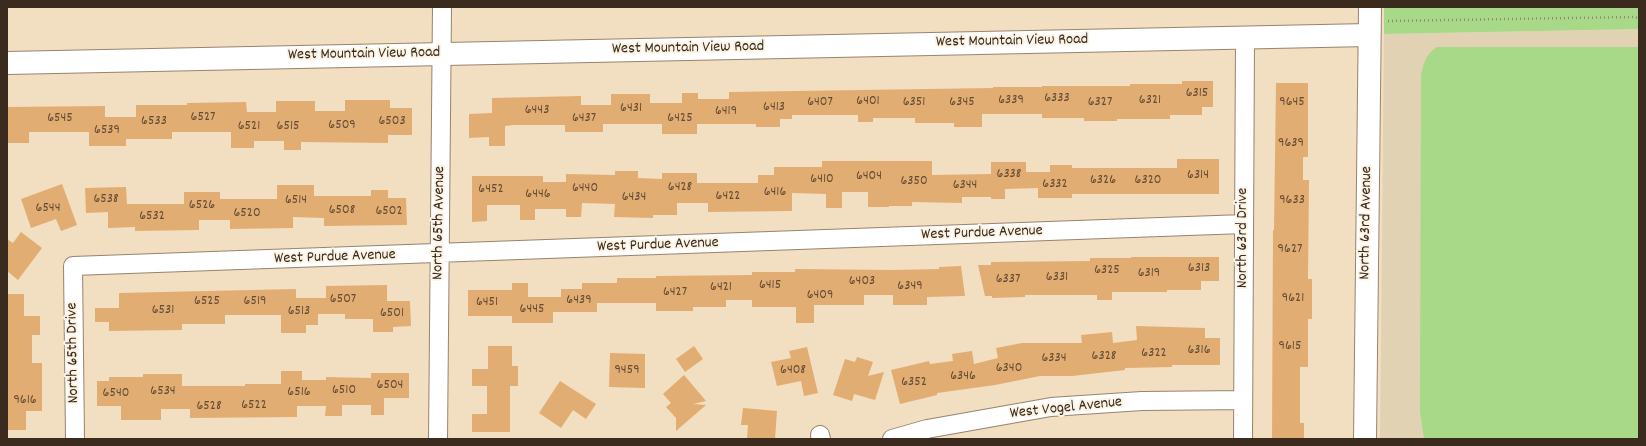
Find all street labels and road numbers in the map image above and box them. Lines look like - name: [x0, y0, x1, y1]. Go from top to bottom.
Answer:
- street label: West Mountain View Road: [936, 31, 1088, 53]
- street label: West Mountain View Road: [612, 38, 764, 60]
- street label: West Mountain View Road: [288, 44, 440, 66]
- street label: North 65th Avenue: [429, 166, 451, 280]
- street label: North 63rd Avenue: [1356, 166, 1378, 280]
- street label: North 63rd Drive: [1234, 188, 1254, 288]
- street label: West Purdue Avenue: [921, 222, 1043, 246]
- street label: West Purdue Avenue: [597, 234, 719, 258]
- street label: West Purdue Avenue: [274, 246, 396, 270]
- street label: North 65th Drive: [64, 302, 84, 404]
- street label: West Vogel Avenue: [1009, 394, 1123, 424]

